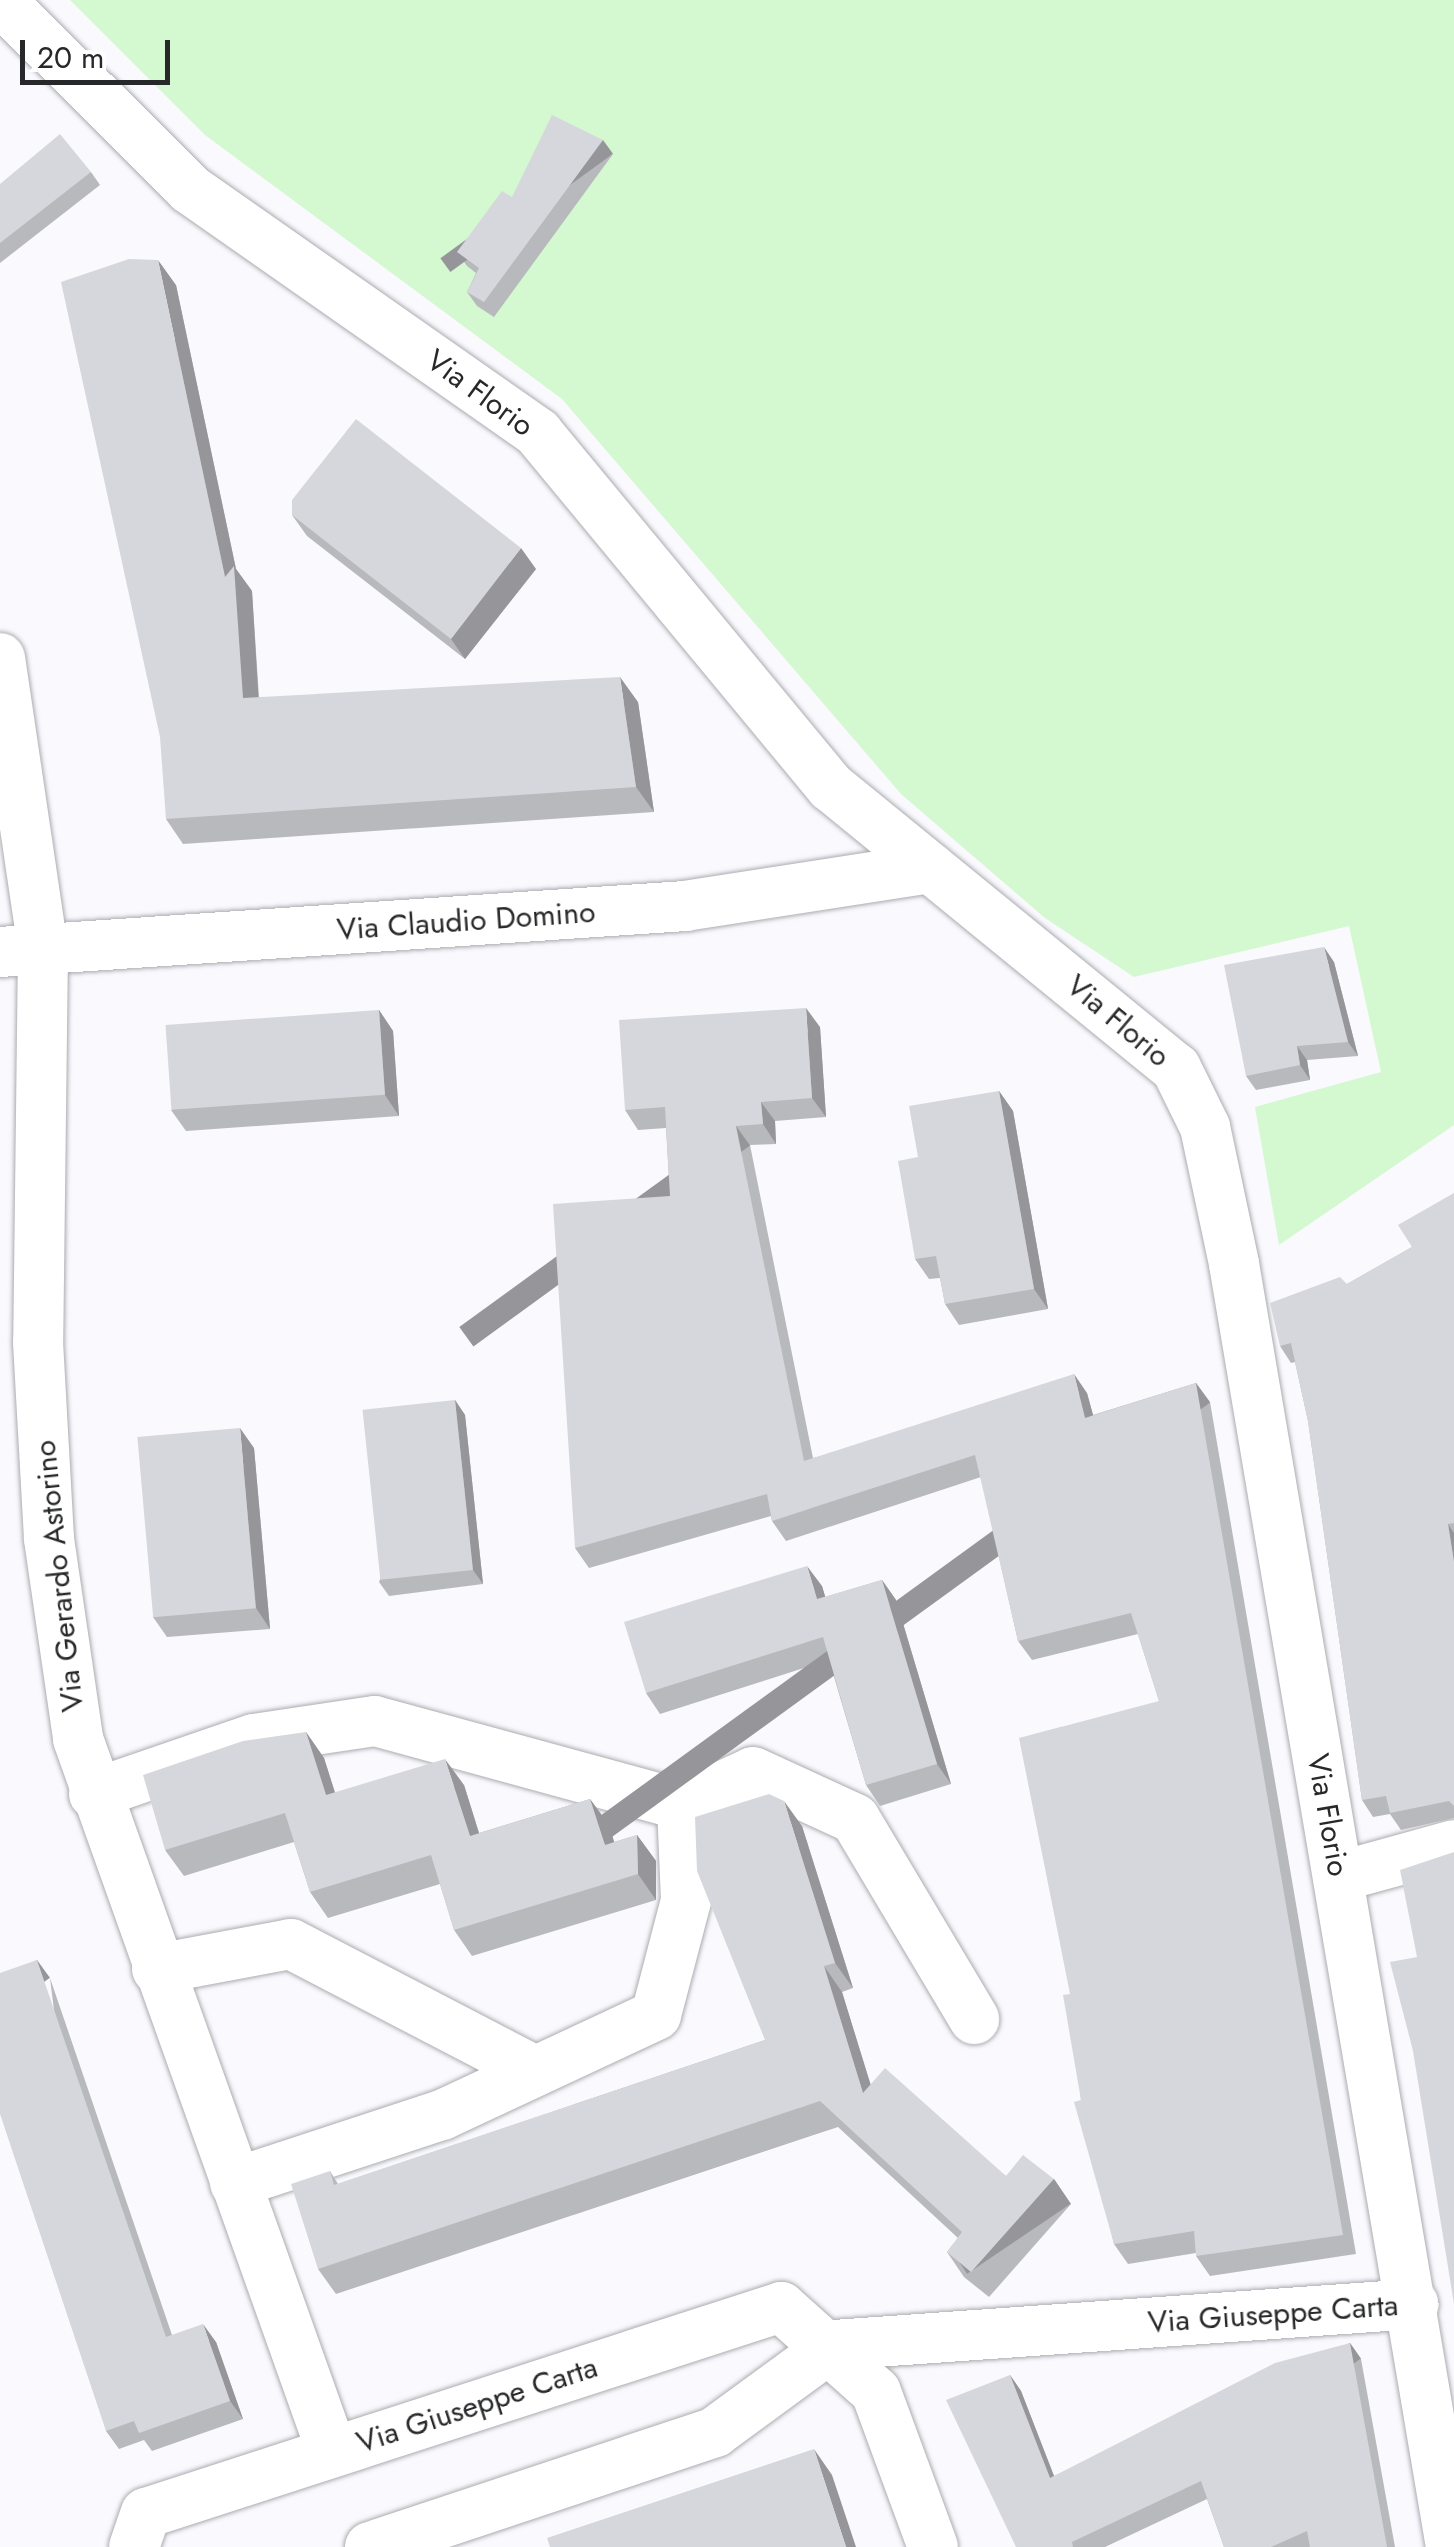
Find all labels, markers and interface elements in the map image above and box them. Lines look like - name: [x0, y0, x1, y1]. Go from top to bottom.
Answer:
- scale bar: [25, 20, 175, 82]
- text: 20 m: [37, 36, 104, 79]
- street label: Via Florio: [419, 342, 541, 444]
- street label: Via Claudio Domino: [336, 894, 596, 948]
- street label: Via Florio: [1059, 967, 1177, 1075]
- street label: Via Gerardo Astorino: [27, 1438, 91, 1714]
- street label: Via Florio: [1300, 1751, 1356, 1879]
- street label: Via Giuseppe Carta: [1147, 2287, 1399, 2341]
- street label: Via Giuseppe Carta: [352, 2349, 602, 2461]

